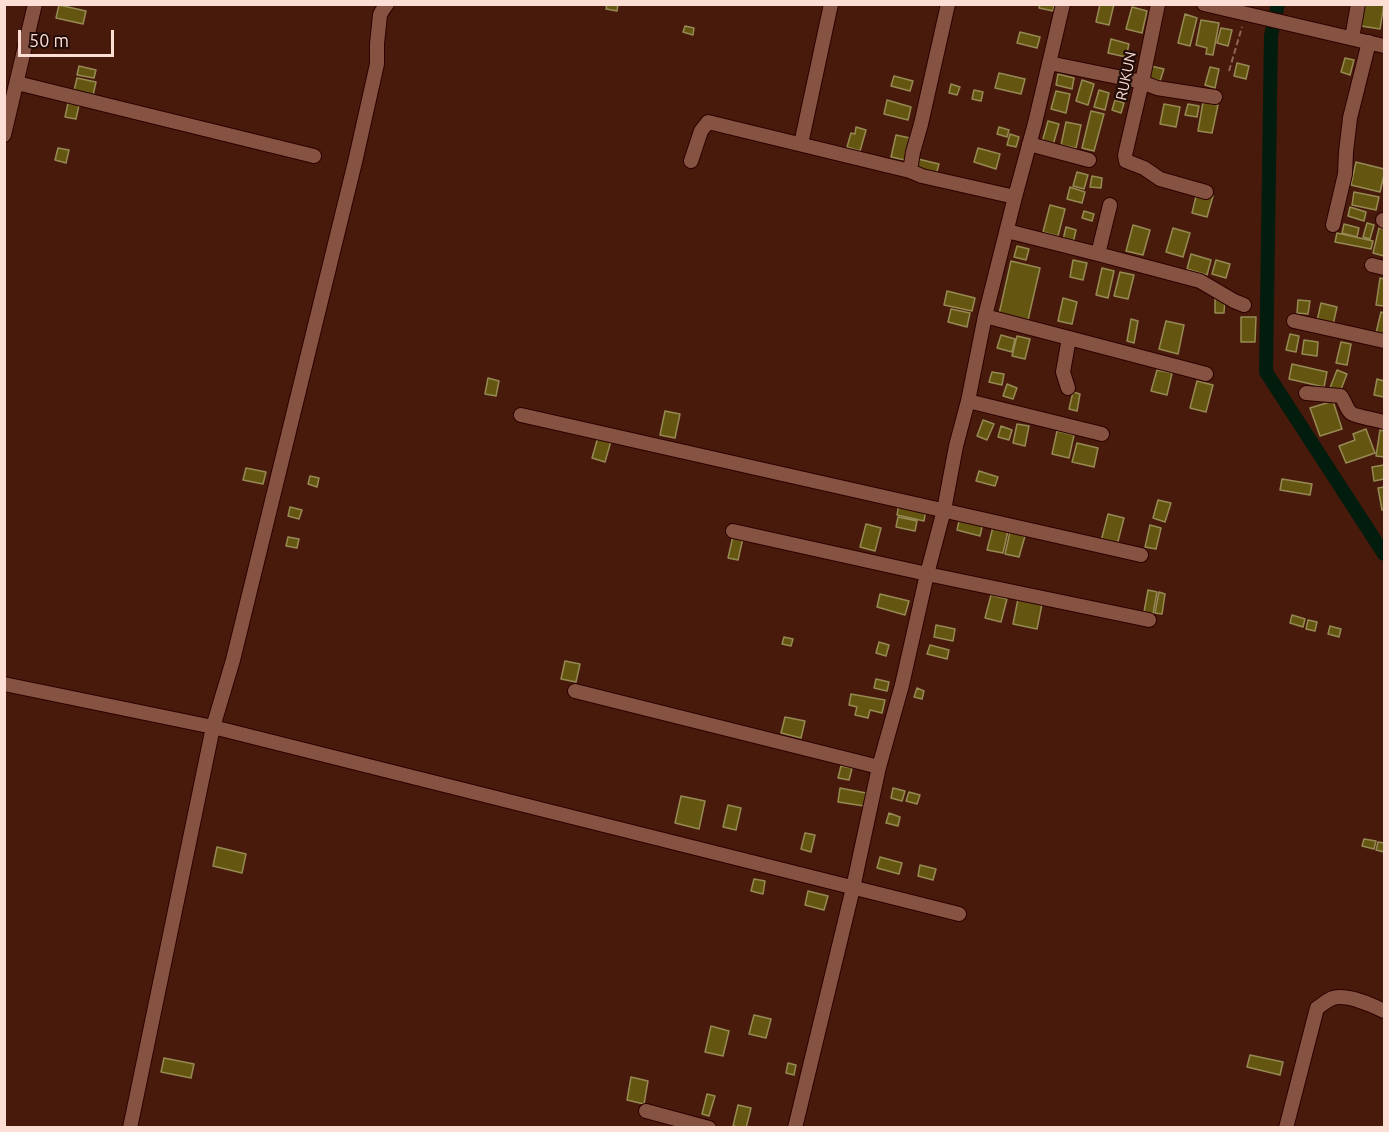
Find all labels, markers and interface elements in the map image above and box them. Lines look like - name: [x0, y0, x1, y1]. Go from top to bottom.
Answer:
- scale bar: [21, 18, 117, 56]
- text: 50 m: [29, 30, 69, 50]
- street label: RUKUN: [1112, 50, 1140, 102]

